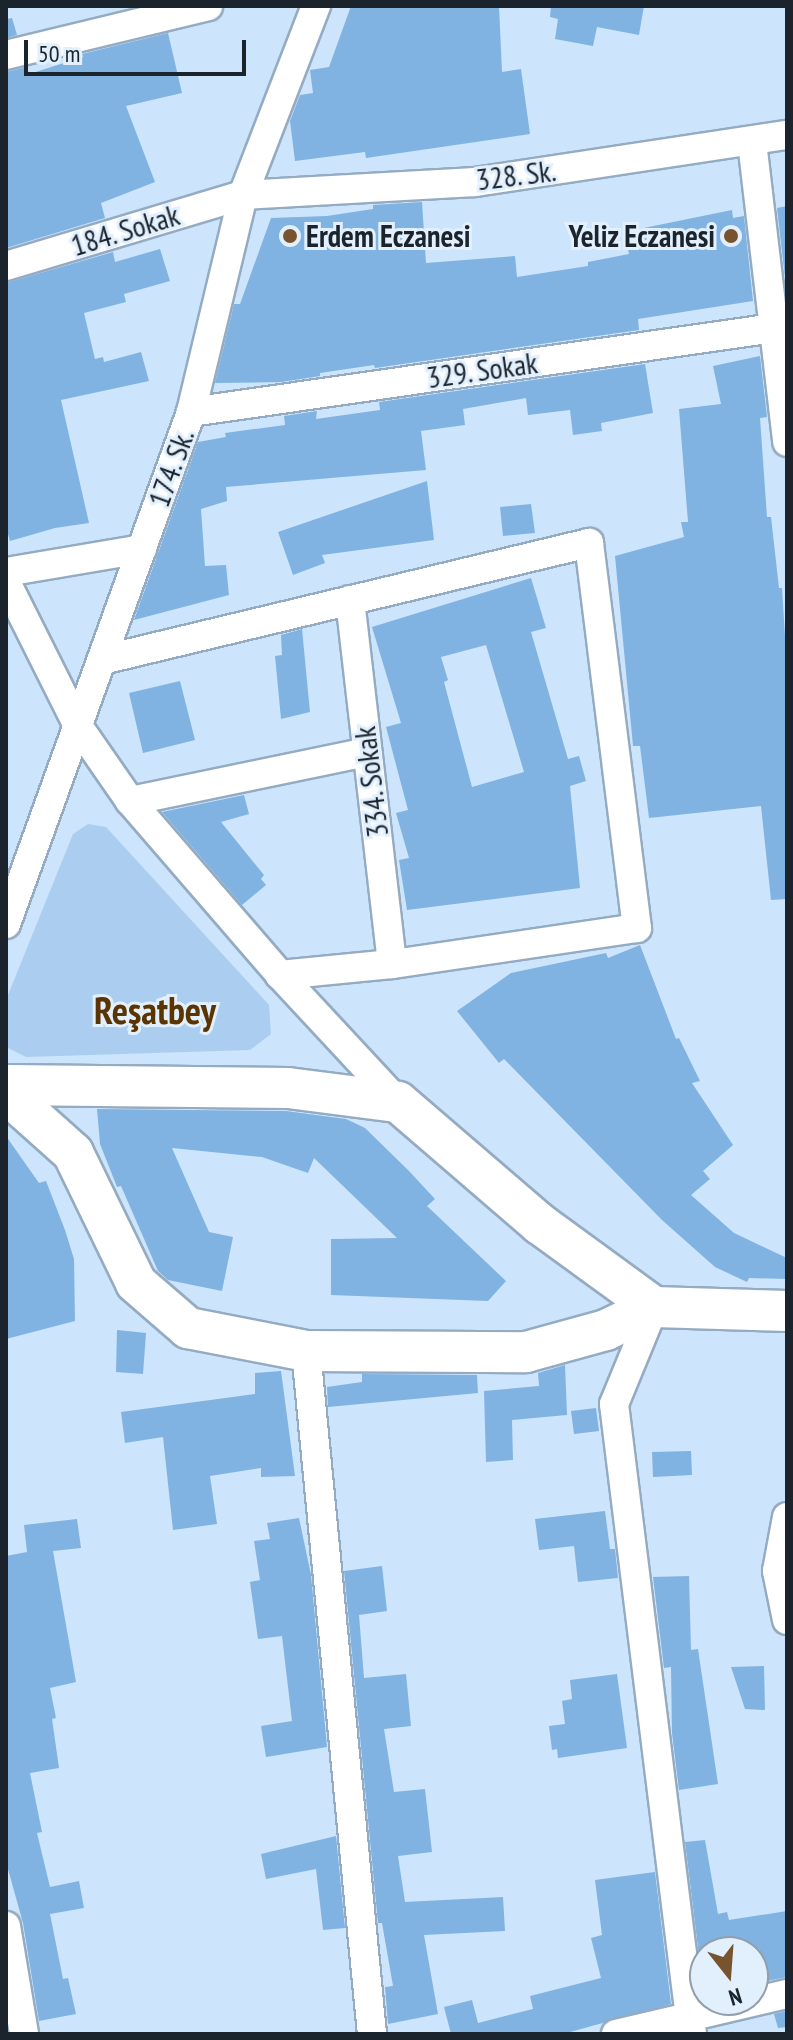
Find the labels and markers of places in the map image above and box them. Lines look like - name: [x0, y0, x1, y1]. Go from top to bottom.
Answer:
- place label: Erdem Eczanesi: [306, 218, 471, 254]
- place label: Yeliz Eczanesi: [568, 218, 715, 254]
- marker: Erdem Eczanesi: [281, 227, 299, 245]
- marker: Yeliz Eczanesi: [722, 227, 740, 245]

